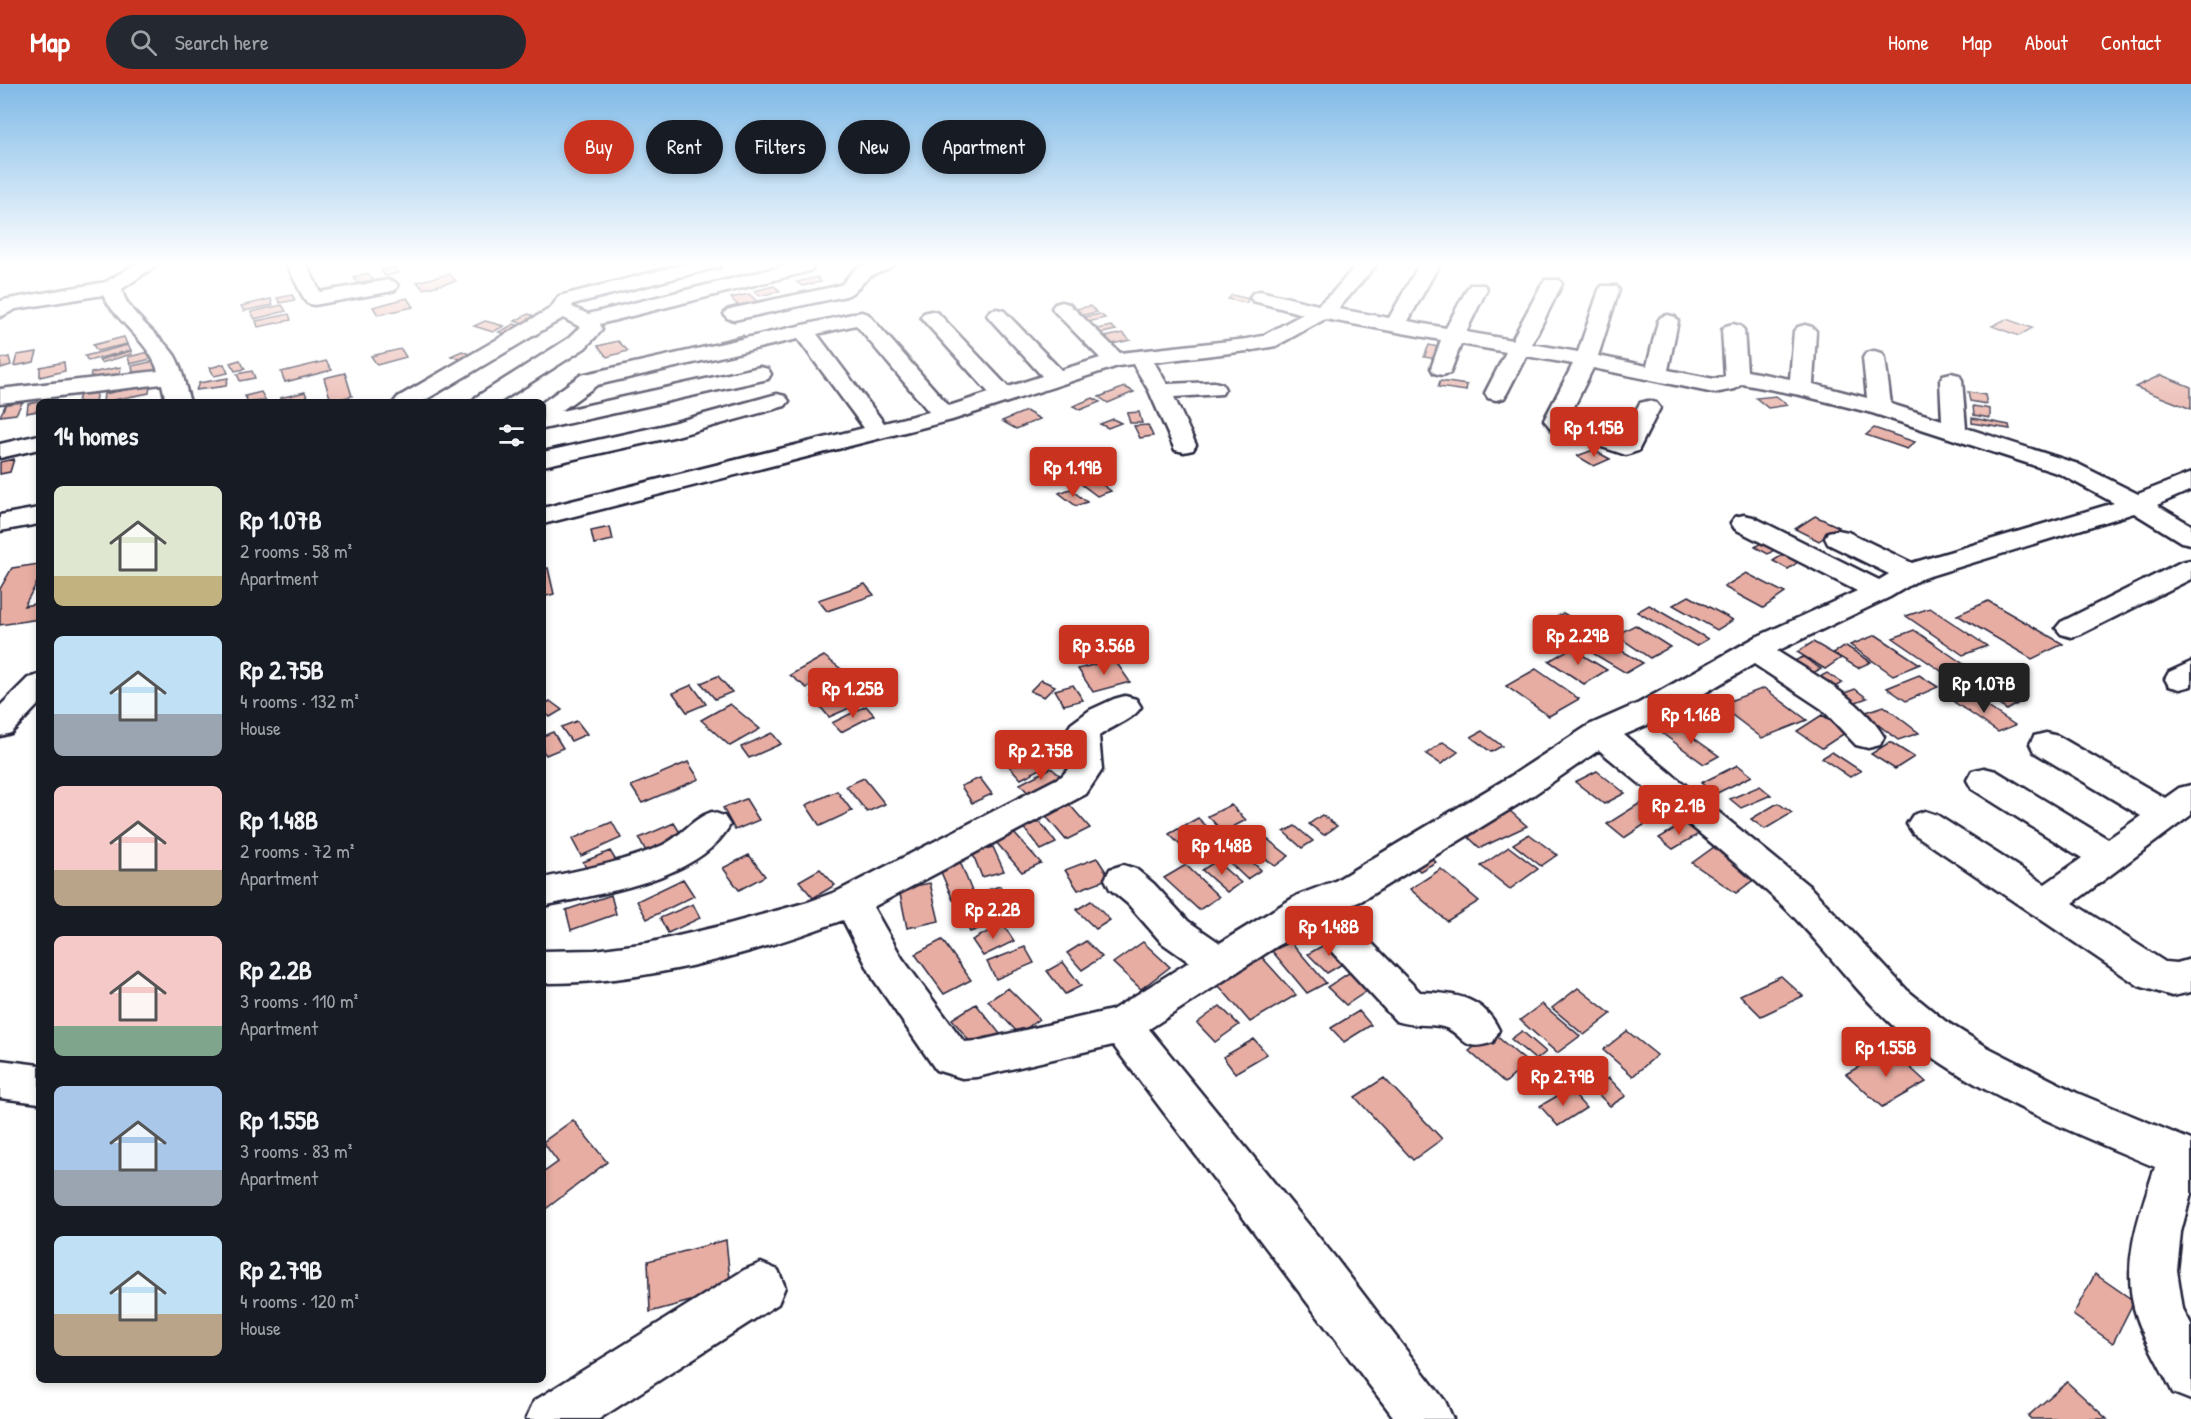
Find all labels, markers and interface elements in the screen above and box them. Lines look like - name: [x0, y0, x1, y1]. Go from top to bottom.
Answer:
- search box: [106, 15, 526, 69]
- text: Map: [30, 23, 70, 61]
- icon: search: [127, 26, 160, 59]
- text: Search here: [175, 27, 269, 57]
- text: Home: [1888, 28, 1929, 57]
- text: Map: [1962, 28, 1992, 57]
- text: About: [2025, 28, 2068, 57]
- text: Contact: [2101, 28, 2161, 57]
- chip: Buy: [564, 120, 634, 174]
- chip: Rent: [646, 120, 723, 174]
- chip: Filters: [735, 120, 826, 174]
- chip: New: [838, 120, 910, 174]
- chip: Apartment: [922, 120, 1046, 174]
- pin: Rp 1.15B: [1532, 407, 1656, 458]
- text: Rp 1.15B: [1564, 413, 1624, 440]
- text: 14 homes: [54, 418, 139, 453]
- icon: filters: [495, 419, 528, 452]
- pin: Rp 1.19B: [1011, 447, 1135, 498]
- text: Rp 1.19B: [1044, 453, 1102, 480]
- text: Rp 1.07B: [240, 502, 322, 537]
- icon: home: [102, 510, 174, 582]
- text: 2 rooms · 58 m²: [240, 537, 352, 564]
- text: Apartment: [240, 564, 318, 591]
- pin: Rp 2.29B: [1516, 615, 1640, 666]
- text: Rp 2.29B: [1547, 621, 1609, 648]
- pin: Rp 3.56B: [1042, 625, 1166, 676]
- text: Rp 3.56B: [1073, 631, 1135, 658]
- text: Rp 2.75B: [240, 652, 324, 687]
- icon: home: [102, 660, 174, 732]
- pin: Rp 1.07B: [1922, 663, 2046, 714]
- pin: Rp 1.25B: [791, 668, 915, 719]
- text: Rp 1.07B: [1953, 669, 2015, 696]
- text: Rp 1.25B: [822, 674, 884, 701]
- text: 4 rooms · 132 m²: [240, 687, 359, 714]
- pin: Rp 1.16B: [1629, 694, 1753, 745]
- text: Rp 1.16B: [1661, 700, 1721, 727]
- text: House: [240, 714, 281, 741]
- pin: Rp 2.75B: [979, 730, 1103, 781]
- text: Rp 2.75B: [1009, 736, 1073, 763]
- pin: Rp 2.1B: [1624, 785, 1734, 836]
- text: Rp 2.1B: [1652, 791, 1706, 818]
- text: Rp 1.48B: [240, 802, 318, 837]
- icon: home: [102, 810, 174, 882]
- pin: Rp 1.48B: [1160, 825, 1284, 876]
- text: Rp 1.48B: [1192, 831, 1252, 858]
- text: 2 rooms · 72 m²: [240, 837, 354, 864]
- text: Apartment: [240, 864, 318, 891]
- pin: Rp 2.2B: [938, 889, 1048, 940]
- text: Rp 2.2B: [965, 895, 1021, 922]
- pin: Rp 1.48B: [1267, 906, 1391, 957]
- text: Rp 1.48B: [1299, 912, 1359, 939]
- text: Rp 2.2B: [240, 952, 312, 987]
- icon: home: [102, 960, 174, 1032]
- text: 3 rooms · 110 m²: [240, 987, 358, 1014]
- text: Apartment: [240, 1014, 318, 1041]
- pin: Rp 1.55B: [1824, 1027, 1948, 1078]
- text: Rp 1.55B: [1856, 1033, 1916, 1060]
- pin: Rp 2.79B: [1501, 1056, 1625, 1107]
- text: Rp 2.79B: [1531, 1062, 1595, 1089]
- text: Rp 1.55B: [240, 1102, 319, 1137]
- icon: home: [102, 1110, 174, 1182]
- text: 3 rooms · 83 m²: [240, 1137, 352, 1164]
- text: Apartment: [240, 1164, 318, 1191]
- text: Rp 2.79B: [240, 1252, 322, 1287]
- icon: home: [102, 1260, 174, 1332]
- text: 4 rooms · 120 m²: [240, 1287, 359, 1314]
- text: House: [240, 1314, 281, 1341]

